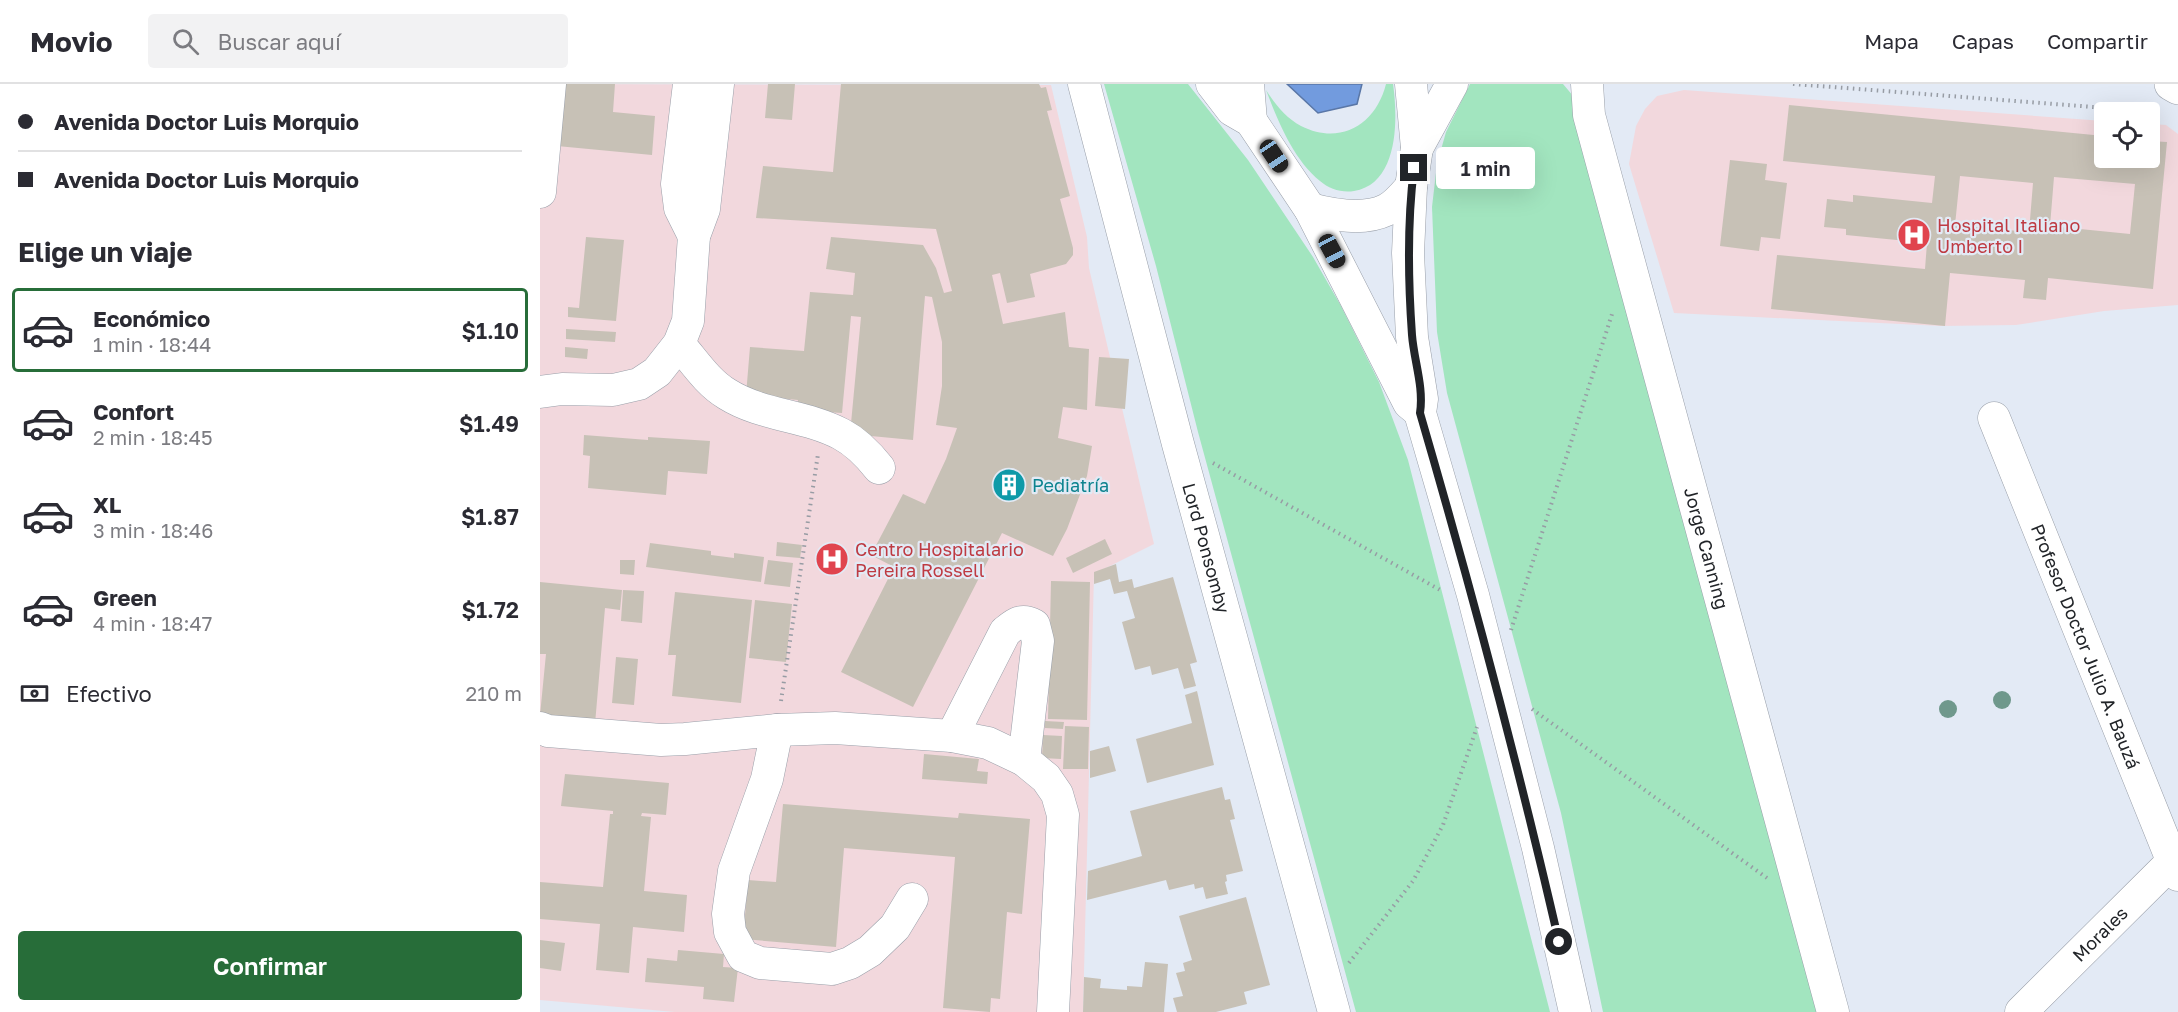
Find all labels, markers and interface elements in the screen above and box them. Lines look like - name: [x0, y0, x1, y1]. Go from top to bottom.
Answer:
- search box: [148, 14, 568, 68]
- text: Movio: [30, 25, 112, 58]
- icon: search: [169, 25, 202, 58]
- text: Buscar aquí: [217, 28, 341, 55]
- text: Mapa: [1864, 28, 1919, 54]
- text: Capas: [1952, 28, 2014, 54]
- text: Compartir: [2047, 28, 2148, 54]
- map controls: [2094, 102, 2160, 168]
- button: locate: [2094, 102, 2160, 168]
- text: Avenida Doctor Luis Morquio: [54, 108, 359, 135]
- car: [1256, 136, 1292, 176]
- callout: 1 min: [1435, 147, 1534, 189]
- route end: [1400, 154, 1427, 181]
- text: 1 min: [1460, 156, 1511, 180]
- text: Avenida Doctor Luis Morquio: [54, 166, 359, 193]
- place label: Hospital Italiano Umberto I: [1937, 214, 2080, 257]
- hospital icon: Hospital Italiano Umberto I: [1896, 217, 1932, 253]
- car: [1316, 231, 1348, 271]
- text: Elige un viaje: [18, 236, 192, 268]
- icon: car: [21, 303, 75, 357]
- text: Económico: [93, 305, 210, 332]
- text: $1.10: [461, 317, 519, 344]
- text: 1 min · 18:44: [93, 332, 211, 356]
- icon: car: [21, 396, 75, 450]
- text: Confort: [93, 398, 174, 425]
- text: $1.49: [459, 410, 519, 437]
- text: 2 min · 18:45: [93, 425, 213, 449]
- building icon: Pediatría: [991, 467, 1027, 503]
- place label: Pediatría: [1032, 474, 1109, 496]
- street label: Lord Ponsomby: [1178, 481, 1235, 616]
- street label: Jorge Canning: [1680, 485, 1734, 612]
- icon: car: [21, 489, 75, 543]
- text: XL: [93, 491, 121, 518]
- text: $1.87: [461, 503, 519, 530]
- text: 3 min · 18:46: [93, 518, 213, 542]
- street label: Profesor Doctor Julio A. Bauzá: [2027, 520, 2145, 772]
- place label: Centro Hospitalario Pereira Rossell: [855, 538, 1024, 581]
- hospital icon: Centro Hospitalario Pereira Rossell: [814, 541, 850, 577]
- icon: car: [21, 582, 75, 636]
- text: Green: [93, 584, 157, 611]
- text: $1.72: [462, 596, 519, 623]
- text: 4 min · 18:47: [93, 611, 212, 635]
- icon: cash: [18, 677, 51, 710]
- text: Efectivo: [66, 680, 152, 707]
- text: 210 m: [466, 681, 522, 705]
- street label: Morales: [2068, 902, 2132, 966]
- route start: [1545, 928, 1572, 955]
- button: Confirmar: [18, 931, 522, 1000]

